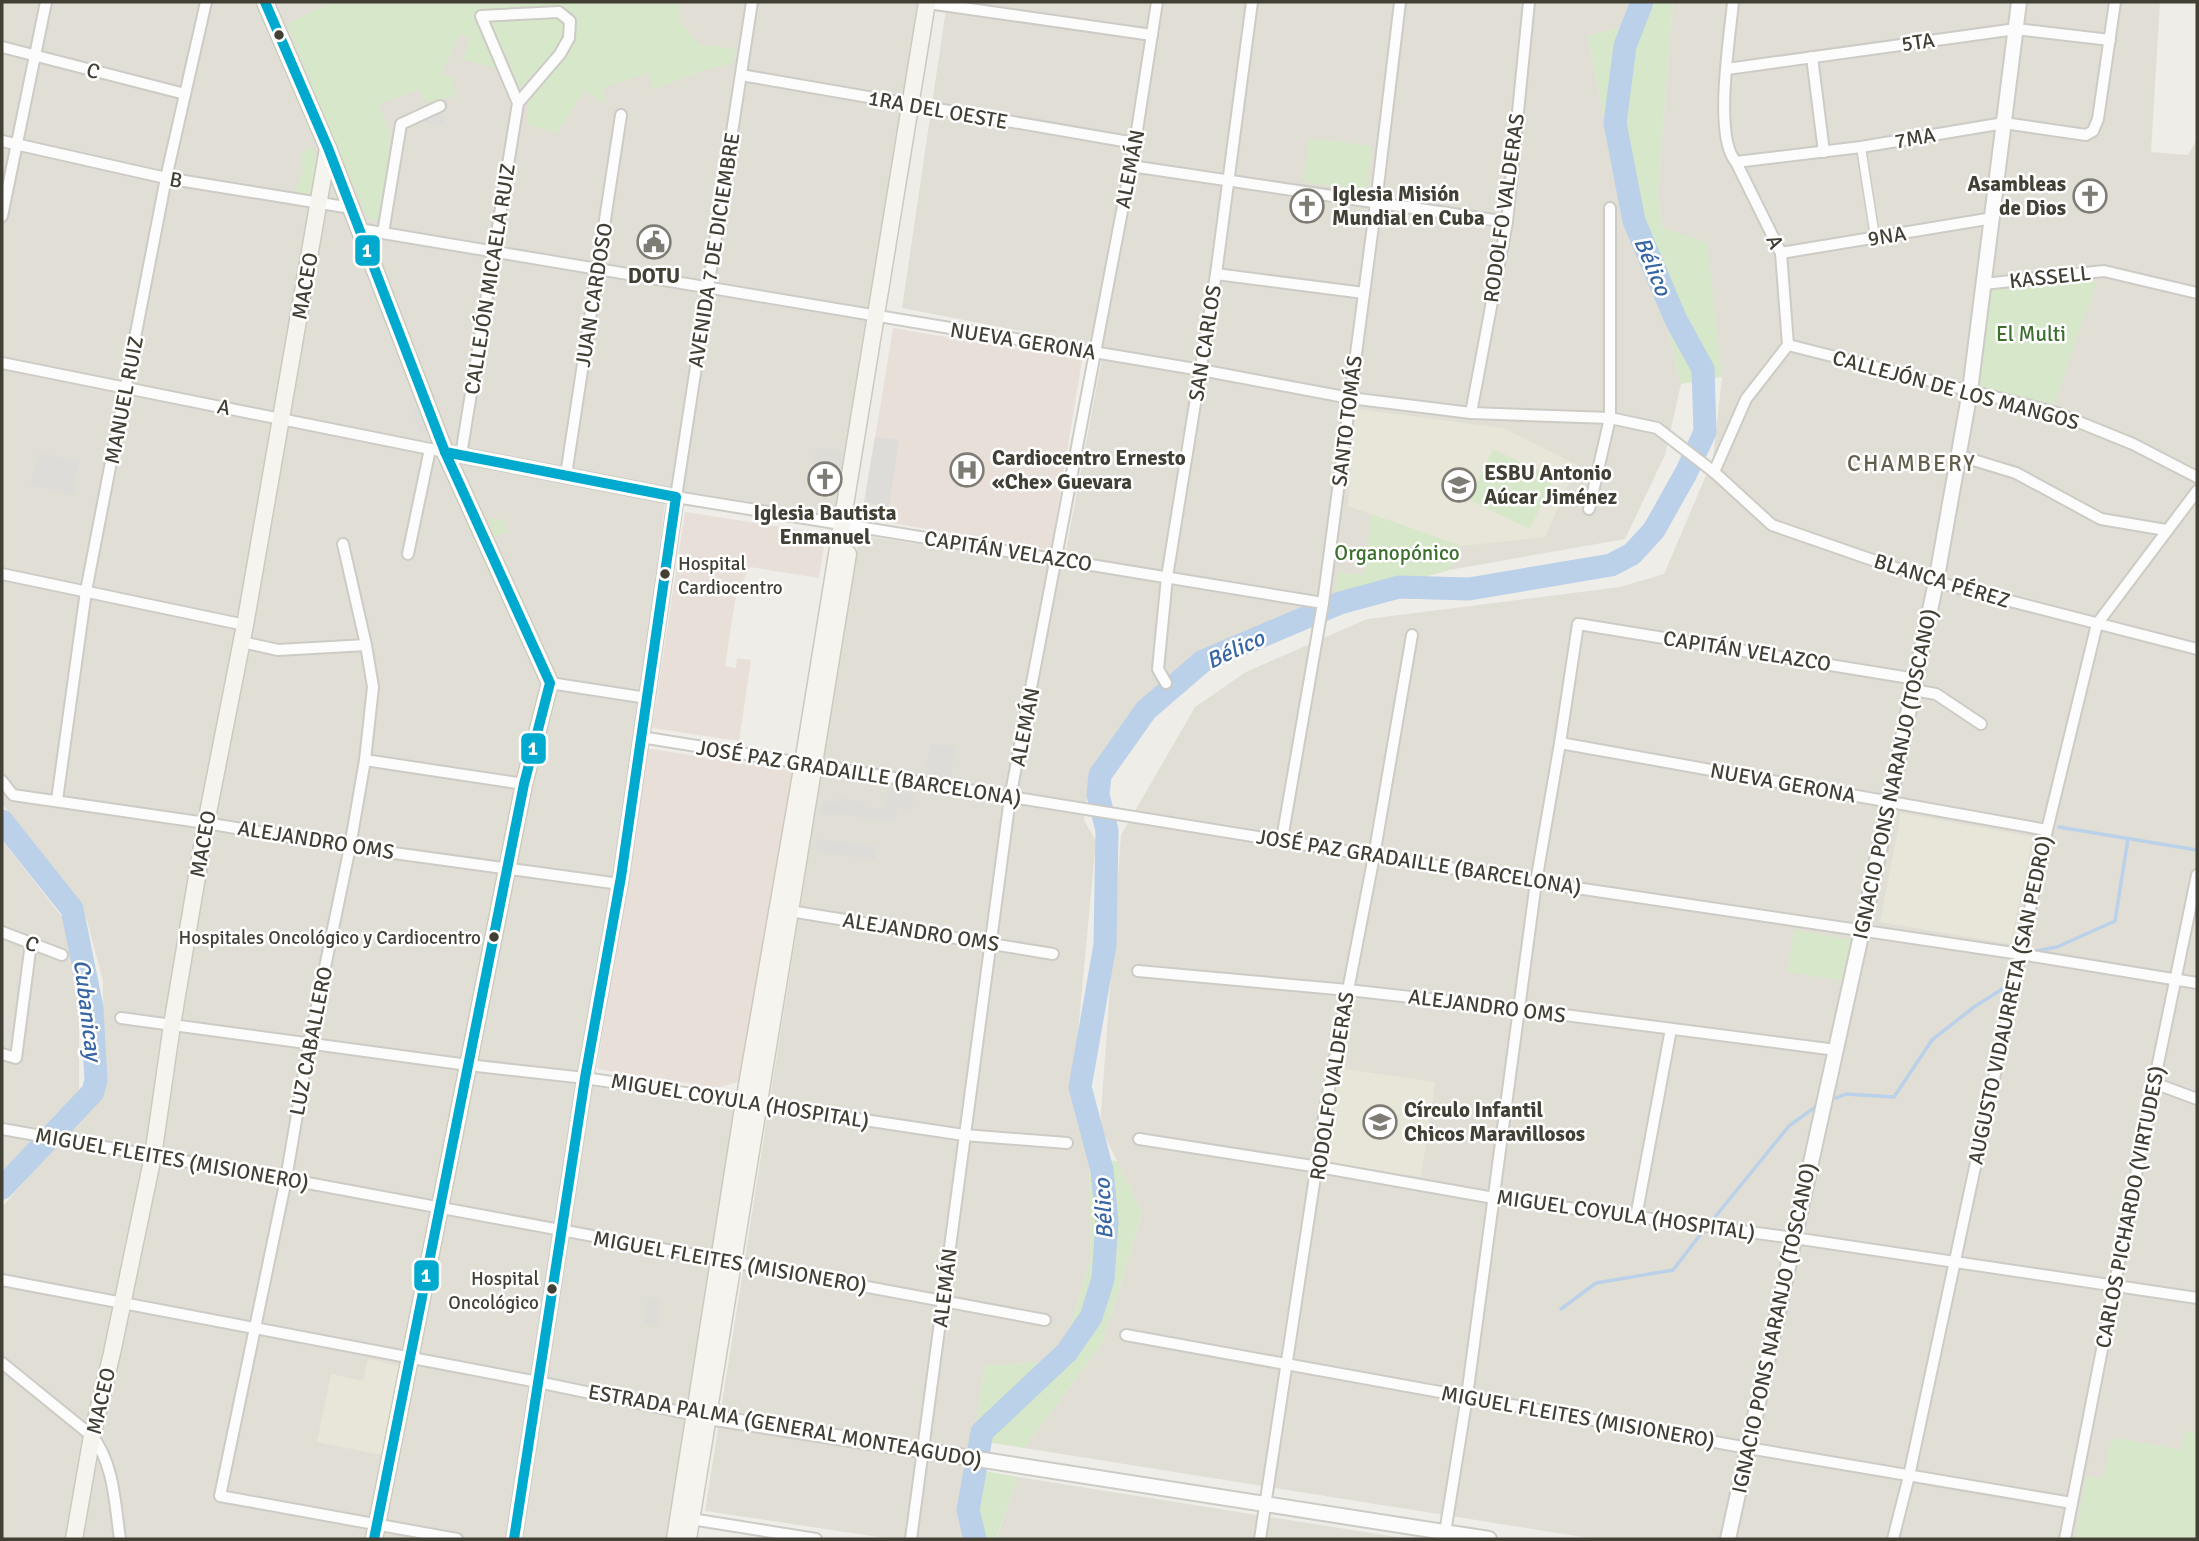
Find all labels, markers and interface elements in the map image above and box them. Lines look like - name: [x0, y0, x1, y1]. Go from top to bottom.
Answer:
- street label: 5TA: [1900, 27, 1936, 57]
- unlabelled marker: [272, 28, 286, 42]
- street label: C: [84, 57, 102, 85]
- street label: 1RA DEL OESTE: [866, 85, 1010, 135]
- street label: RODOLFO VALDERAS: [1478, 112, 1530, 304]
- street label: 7MA: [1892, 122, 1938, 154]
- street label: ALEMÁN: [1110, 127, 1150, 211]
- street label: AVENIDA 7 DE DICIEMBRE: [683, 131, 745, 369]
- street label: CALLEJÓN MICAELA RUIZ: [459, 161, 521, 397]
- street label: B: [167, 166, 185, 194]
- place label: Asambleas de Dios: [1967, 171, 2066, 221]
- church icon: Asambleas de Dios: [2071, 177, 2109, 215]
- place label: Iglesia Misión Mundial en Cuba: [1332, 181, 1485, 231]
- church icon: Iglesia Misión Mundial en Cuba: [1288, 187, 1326, 225]
- street label: 9NA: [1866, 220, 1908, 252]
- street label: JUAN CARDOSO: [570, 221, 618, 369]
- public building icon: DOTU: [635, 223, 673, 261]
- street label: A: [1761, 231, 1790, 253]
- water label: Bélico: [1627, 232, 1678, 301]
- line badge: 1: [354, 234, 381, 267]
- text: 1: [362, 239, 372, 263]
- street label: MACEO: [286, 250, 324, 322]
- street label: KASSELL: [2008, 260, 2092, 294]
- place label: DOTU: [628, 263, 680, 289]
- street label: SAN CARLOS: [1183, 283, 1227, 403]
- street label: NUEVA GERONA: [948, 317, 1098, 365]
- park label: El Multi: [1996, 321, 2066, 347]
- street label: MANUEL RUIZ: [99, 334, 149, 466]
- street label: CALLEJÓN DE LOS MANGOS: [1830, 345, 2082, 435]
- street label: SANTO TOMÁS: [1326, 354, 1368, 488]
- street label: A: [215, 393, 233, 421]
- place label: Cardiocentro Ernesto «Che» Guevara: [992, 445, 1186, 495]
- district label: CHAMBERY: [1847, 449, 1977, 478]
- hospital icon: Cardiocentro Ernesto «Che» Guevara: [948, 451, 986, 489]
- church icon: Iglesia Bautista Enmanuel: [806, 460, 844, 498]
- place label: ESBU Antonio Aúcar Jiménez: [1484, 460, 1617, 510]
- school or university icon: ESBU Antonio Aúcar Jiménez: [1440, 466, 1478, 504]
- place label: Iglesia Bautista Enmanuel: [754, 500, 897, 550]
- street label: CAPITÁN VELAZCO: [922, 525, 1094, 577]
- park label: Organopónico: [1334, 540, 1460, 566]
- street label: BLANCA PÉREZ: [1871, 548, 2013, 614]
- place label: Hospital Cardiocentro: [678, 552, 783, 600]
- marker: Hospital Cardiocentro: [658, 567, 672, 581]
- street label: IGNACIO PONS NARANJO (TOSCANO): [1847, 606, 1943, 942]
- water label: Bélico: [1201, 623, 1270, 675]
- street label: CAPITÁN VELAZCO: [1661, 625, 1833, 677]
- street label: ALEMÁN: [1005, 685, 1045, 769]
- line badge: 1: [520, 732, 547, 765]
- street label: JOSÉ PAZ GRADAILLE (BARCELONA): [695, 734, 1023, 812]
- text: 1: [528, 737, 538, 761]
- street label: NUEVA GERONA: [1708, 757, 1858, 809]
- street label: MACEO: [184, 808, 222, 880]
- street label: ALEJANDRO OMS: [236, 815, 396, 865]
- street label: JOSÉ PAZ GRADAILLE (BARCELONA): [1255, 823, 1583, 901]
- street label: AUGUSTO VIDAURRETA (SAN PEDRO): [1962, 833, 2058, 1167]
- street label: ALEJANDRO OMS: [841, 907, 1001, 957]
- place label: Hospitales Oncológico y Cardiocentro: [179, 926, 481, 950]
- street label: C: [21, 930, 43, 958]
- marker: Hospitales Oncológico y Cardiocentro: [487, 930, 501, 944]
- water label: Cubanicay: [67, 958, 108, 1066]
- street label: LUZ CABALLERO: [284, 964, 338, 1118]
- street label: ALEJANDRO OMS: [1407, 983, 1567, 1029]
- street label: RODOLFO VALDERAS: [1304, 990, 1360, 1182]
- street label: CARLOS PICHARDO (VIRTUDES): [2090, 1064, 2170, 1350]
- street label: MIGUEL COYULA (HOSPITAL): [609, 1068, 871, 1134]
- place label: Círculo Infantil Chicos Maravillosos: [1404, 1097, 1585, 1147]
- school or university icon: Círculo Infantil Chicos Maravillosos: [1361, 1103, 1399, 1141]
- street label: MIGUEL FLEITES (MISIONERO): [33, 1122, 311, 1196]
- street label: IGNACIO PONS NARANJO (TOSCANO): [1726, 1160, 1822, 1496]
- water label: Bélico: [1087, 1177, 1120, 1240]
- street label: MIGUEL COYULA (HOSPITAL): [1495, 1184, 1757, 1246]
- street label: MIGUEL FLEITES (MISIONERO): [591, 1225, 869, 1299]
- street label: ALEMÁN: [927, 1247, 963, 1329]
- line badge: 1: [413, 1259, 440, 1292]
- text: 1: [421, 1264, 431, 1288]
- place label: Hospital Oncológico: [448, 1267, 539, 1315]
- marker: Hospital Oncológico: [545, 1282, 559, 1296]
- street label: MACEO: [81, 1365, 121, 1437]
- street label: ESTRADA PALMA (GENERAL MONTEAGUDO): [586, 1379, 984, 1473]
- street label: MIGUEL FLEITES (MISIONERO): [1439, 1380, 1717, 1454]

